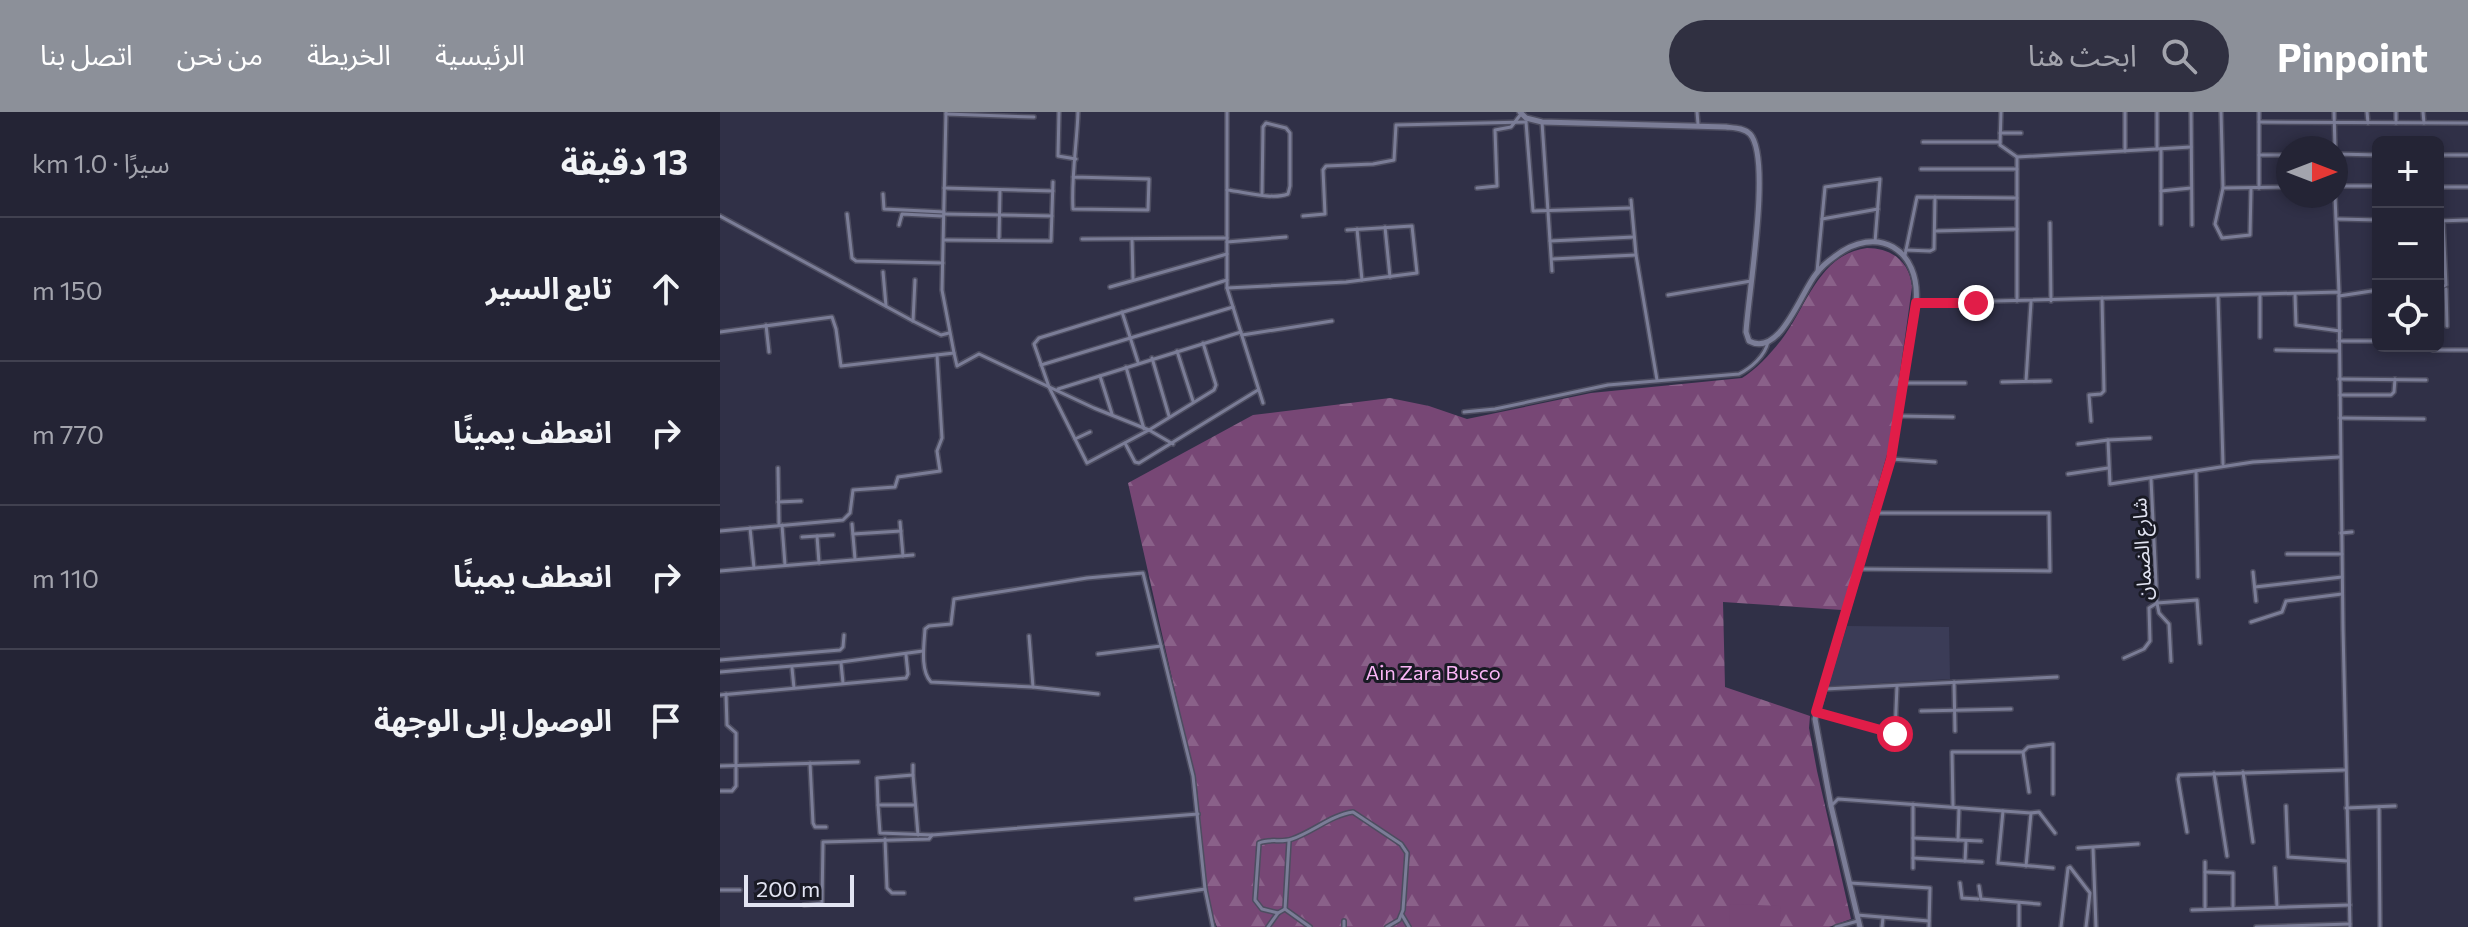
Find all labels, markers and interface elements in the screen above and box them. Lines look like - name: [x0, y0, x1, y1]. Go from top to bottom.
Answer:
- search box: [1669, 20, 2229, 92]
- text: Pinpoint: [2277, 33, 2428, 80]
- icon: search: [2157, 34, 2201, 78]
- text: ابحث هنا: [2028, 35, 2137, 72]
- text: اتصل بنا: [40, 37, 133, 71]
- text: من نحن: [177, 37, 263, 71]
- text: الخريطة: [307, 37, 391, 71]
- text: الرئيسية: [435, 37, 525, 71]
- north arrow: [2276, 136, 2348, 208]
- map controls: [2372, 136, 2444, 352]
- button: +: [2372, 136, 2444, 208]
- text: 13 دقيقة: [561, 140, 688, 182]
- text: سيرًا · 1.0 km: [32, 147, 170, 178]
- button: −: [2372, 208, 2444, 280]
- icon: ahead: [644, 267, 688, 311]
- text: تابع السير: [486, 268, 612, 305]
- text: 150 m: [32, 274, 103, 305]
- button: locate: [2372, 280, 2444, 352]
- route end: [1958, 285, 1994, 321]
- icon: right: [644, 411, 688, 455]
- text: انعطف يمينًا: [453, 412, 612, 449]
- text: 770 m: [32, 418, 104, 449]
- street label: شارع الضمان: [2126, 497, 2160, 601]
- icon: right: [644, 555, 688, 599]
- text: انعطف يمينًا: [453, 556, 612, 593]
- text: 110 m: [32, 562, 99, 593]
- park label: Ain Zara Busco: [1365, 660, 1501, 684]
- icon: arrive: [644, 699, 688, 743]
- text: الوصول إلى الوجهة: [374, 700, 612, 737]
- route start: [1877, 716, 1913, 752]
- scale bar: [744, 871, 854, 907]
- text: 200 m: [756, 875, 820, 902]

